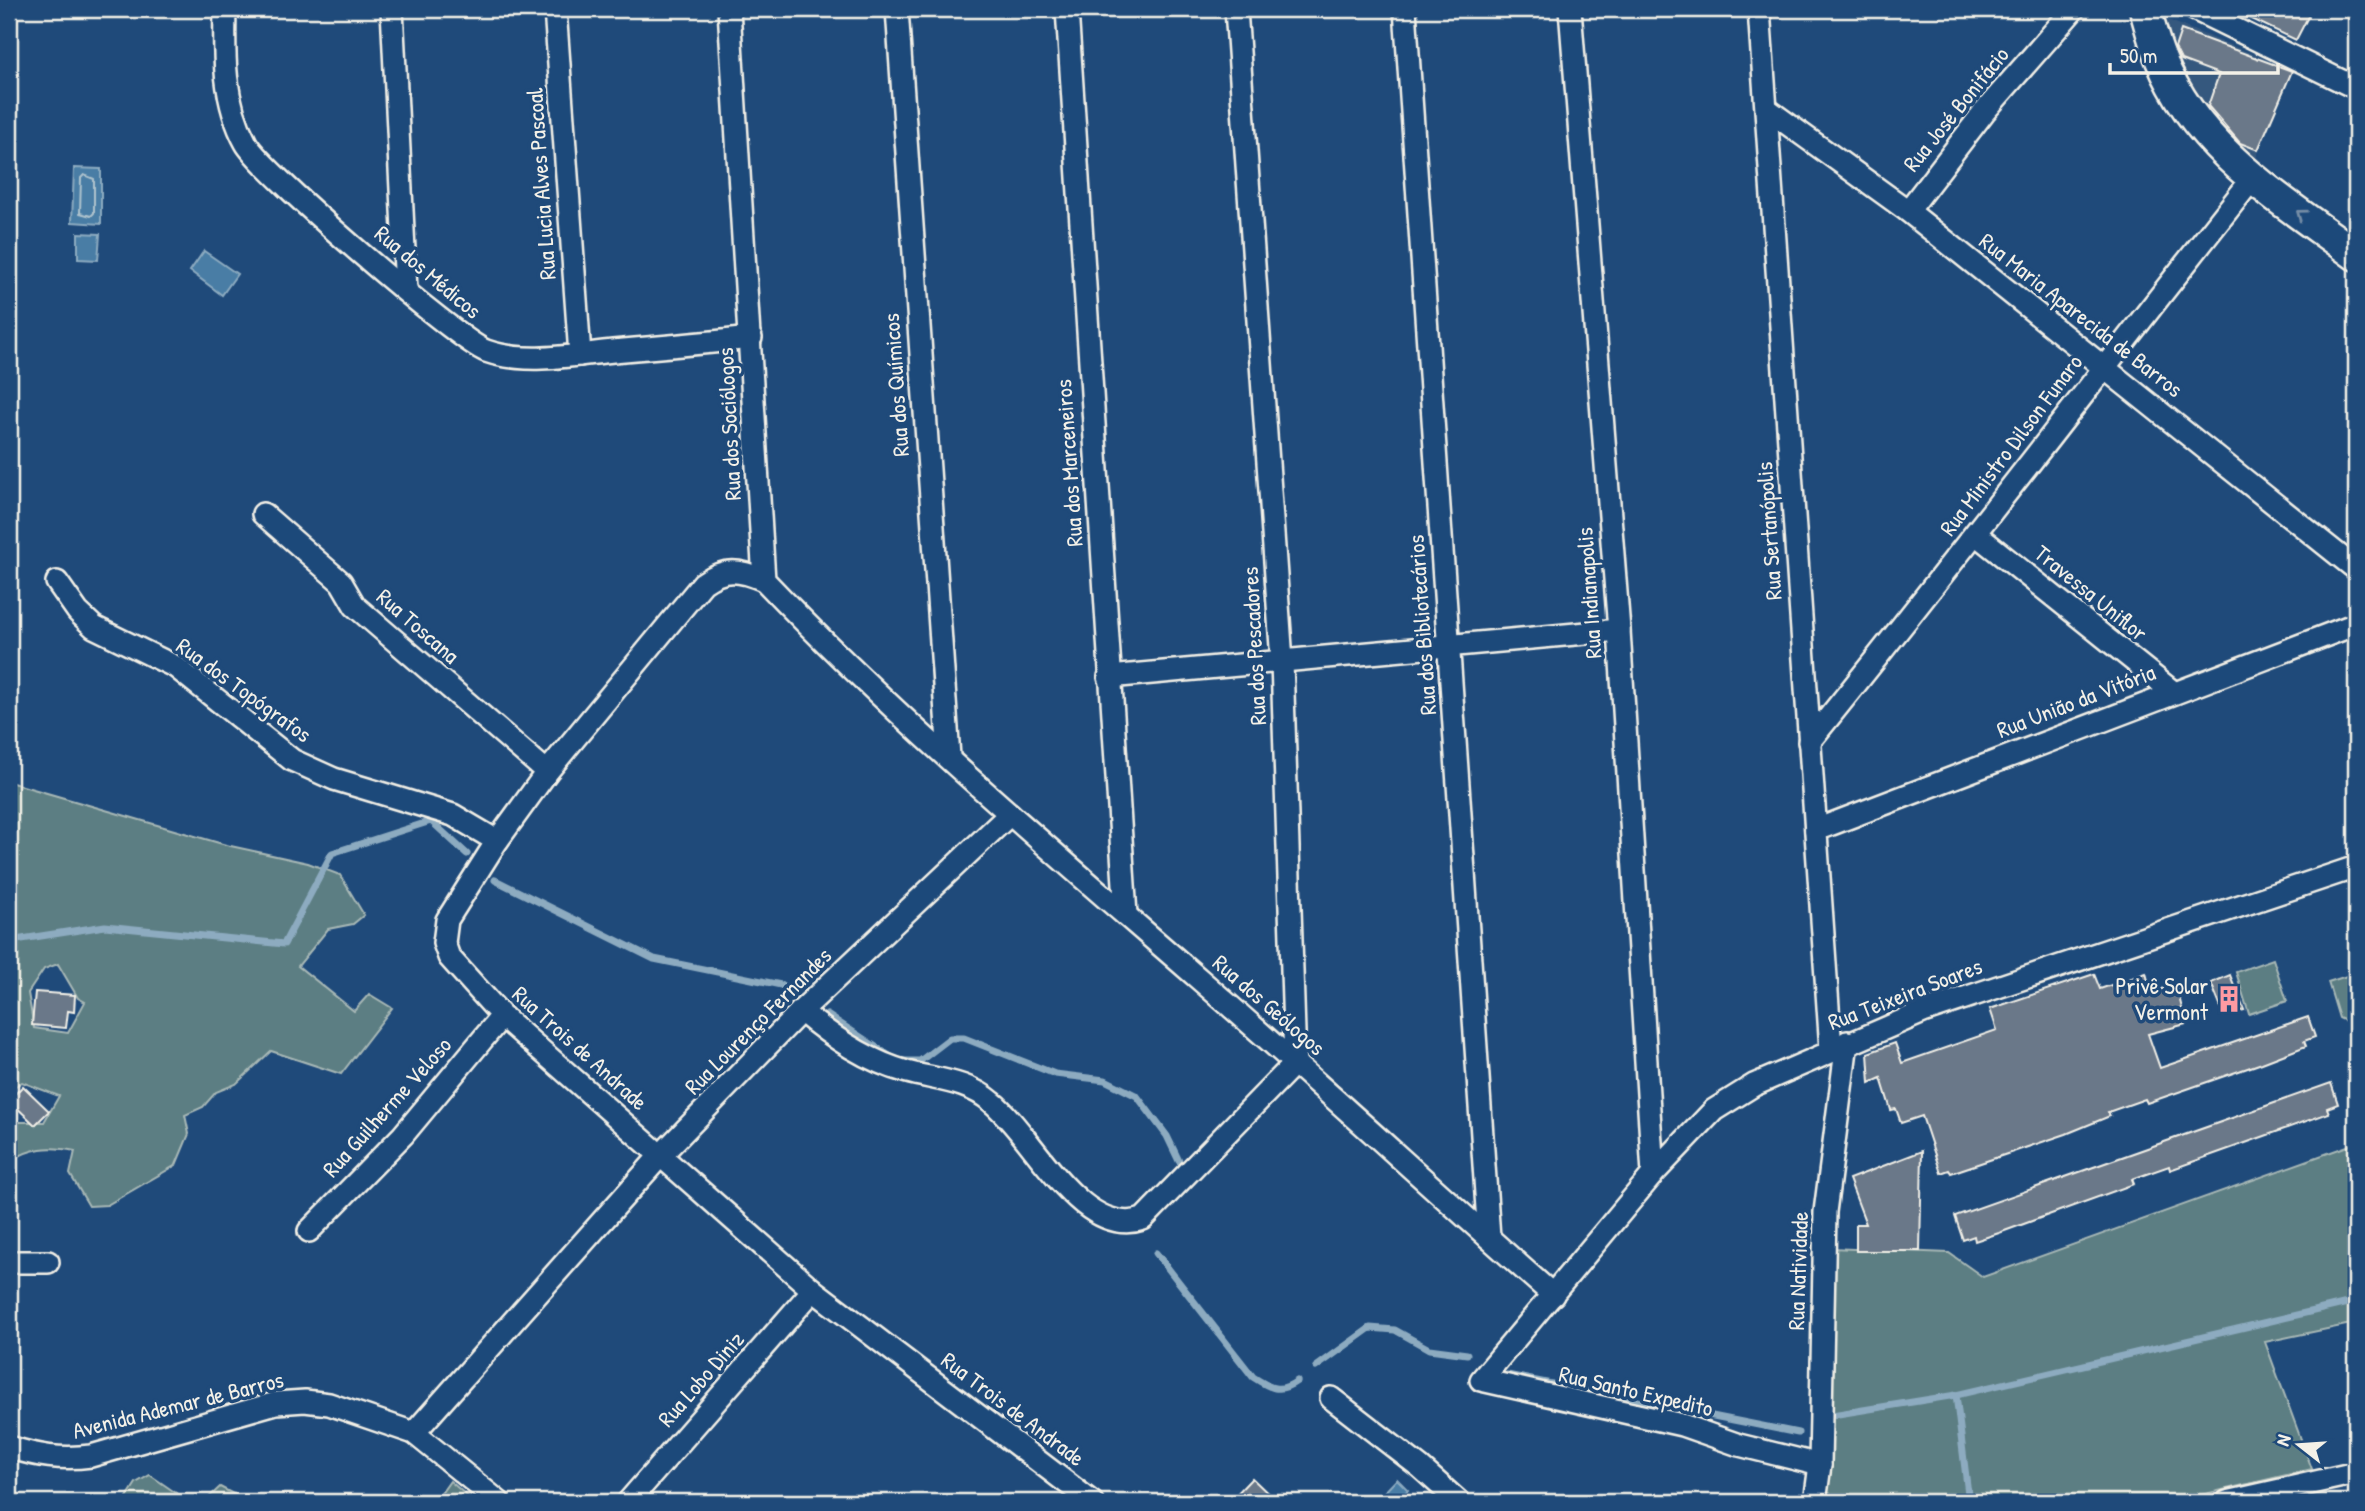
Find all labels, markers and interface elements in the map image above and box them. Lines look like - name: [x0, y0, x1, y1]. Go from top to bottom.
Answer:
- scale bar: [2110, 32, 2278, 76]
- street label: Rua José Bonifácio: [1896, 40, 2016, 178]
- text: 50 m: [2120, 41, 2157, 70]
- street label: Rua Lucia Alves Pascoal: [518, 86, 563, 281]
- one-way arrow: [2296, 210, 2309, 223]
- street label: Rua dos Médicos: [368, 218, 488, 325]
- street label: Rua Maria Aparecida de Barros: [1973, 225, 2190, 404]
- street label: Rua dos Químicos: [875, 312, 916, 458]
- street label: Rua dos Sociólogos: [709, 347, 748, 501]
- street label: Rua Ministro Dilson Funaro: [1932, 348, 2089, 542]
- street label: Rua dos Marceneiros: [1047, 378, 1090, 548]
- street label: Rua Sertanópolis: [1748, 461, 1789, 601]
- street label: Rua Indianapolis: [1568, 526, 1609, 660]
- street label: Rua dos Bibliotecários: [1400, 534, 1443, 716]
- street label: Travessa Uniflor: [2028, 537, 2154, 648]
- street label: Rua dos Pescadores: [1234, 566, 1273, 726]
- street label: Rua Toscana: [370, 581, 466, 670]
- street label: Rua dos Topógrafos: [170, 630, 318, 749]
- street label: Rua União da Vitória: [1992, 656, 2159, 745]
- street label: Rua Lourenço Fernandes: [677, 940, 838, 1101]
- street label: Rua dos Geólogos: [1207, 947, 1332, 1062]
- street label: Rua Teixeira Soares: [1823, 950, 1986, 1037]
- place label: Privê Solar Vermont: [2115, 970, 2209, 1027]
- street label: Rua Trois de Andrade: [506, 979, 655, 1117]
- building icon: Privê Solar Vermont: [2214, 984, 2244, 1014]
- street label: Rua Guilherme Veloso: [315, 1030, 458, 1183]
- street label: Rua Natividade: [1780, 1211, 1815, 1331]
- street label: Rua Lobo Diniz: [650, 1324, 751, 1433]
- street label: Rua Trois de Andrade: [935, 1344, 1091, 1473]
- street label: Rua Santo Expedito: [1556, 1358, 1716, 1423]
- street label: Avenida Ademar de Barros: [69, 1363, 287, 1446]
- north arrow: [2264, 1410, 2334, 1480]
- text: N: [2269, 1431, 2297, 1449]

